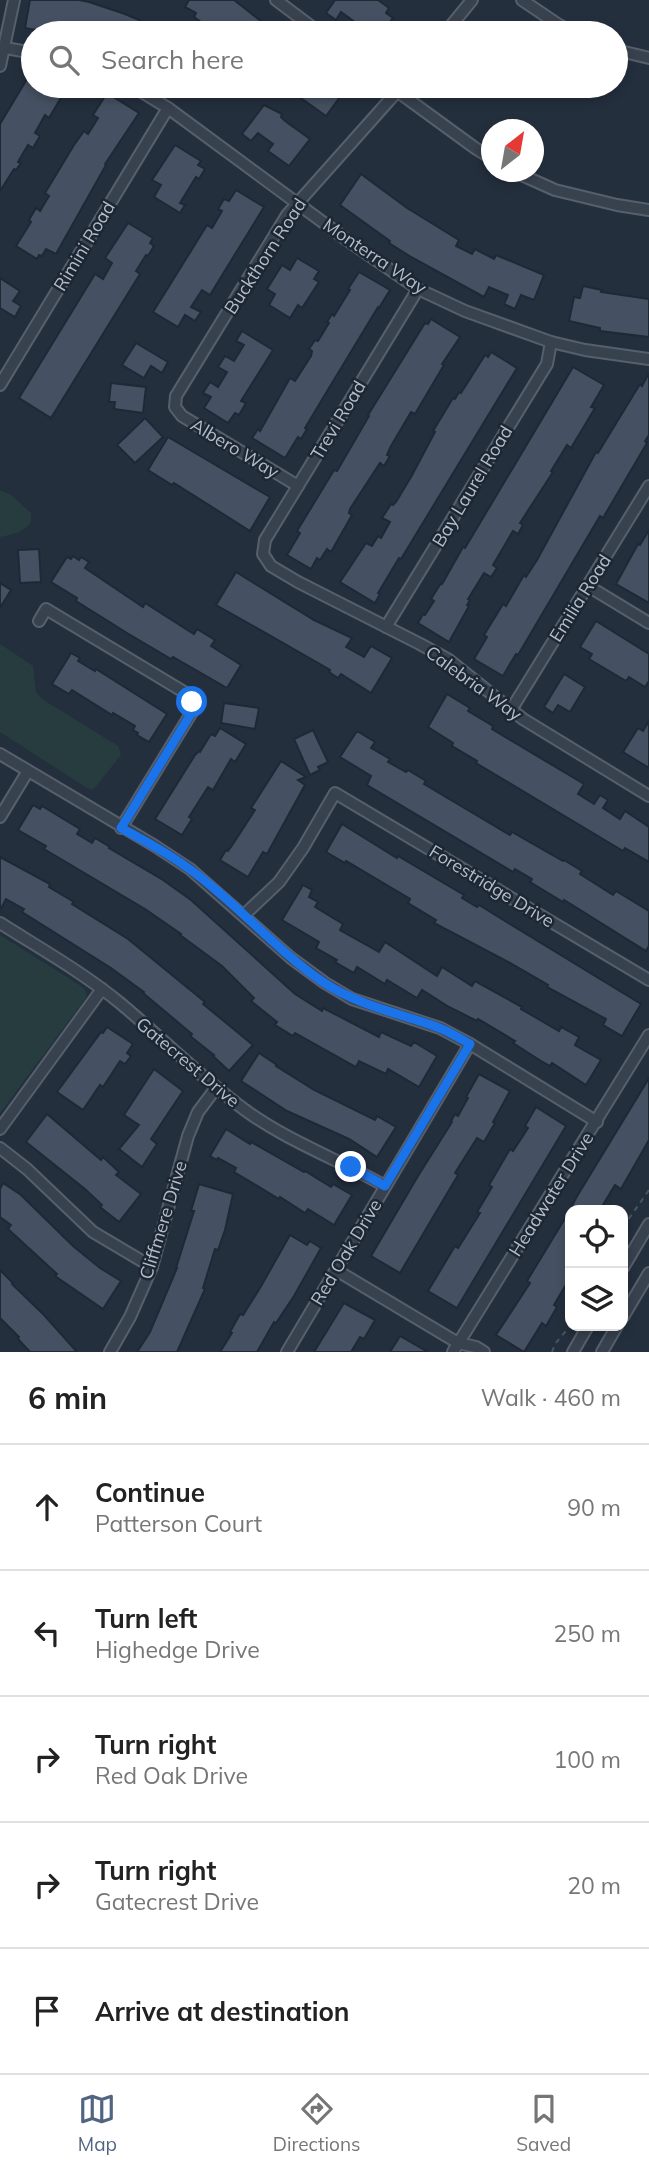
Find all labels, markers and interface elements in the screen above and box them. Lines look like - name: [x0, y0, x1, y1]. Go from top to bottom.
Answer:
- search box: [21, 21, 628, 98]
- icon: search: [45, 41, 83, 79]
- text: Search here: [101, 43, 244, 76]
- north arrow: [481, 119, 544, 182]
- street label: Buckthorn Road: [219, 194, 311, 318]
- street label: Rimini Road: [48, 197, 120, 295]
- street label: Monterra Way: [319, 213, 432, 299]
- street label: Trevi Road: [305, 376, 371, 464]
- street label: Albero Way: [187, 413, 284, 484]
- street label: Bay Laurel Road: [427, 421, 517, 551]
- street label: Emilia Road: [544, 550, 616, 646]
- street label: Calebria Way: [421, 640, 527, 726]
- route start: [176, 686, 207, 717]
- street label: Forestridge Drive: [425, 840, 559, 932]
- street label: Gatecrest Drive: [131, 1012, 245, 1112]
- street label: Headwater Drive: [504, 1128, 598, 1260]
- route end: [335, 1151, 366, 1182]
- street label: Cliffmere Drive: [134, 1158, 192, 1282]
- street label: Red Oak Drive: [305, 1195, 387, 1309]
- map controls: [565, 1205, 628, 1331]
- button: locate: [565, 1205, 628, 1268]
- button: layers: [565, 1268, 628, 1331]
- text: 6 min: [28, 1379, 107, 1417]
- text: Walk · 460 m: [481, 1383, 621, 1412]
- text: Continue: [95, 1476, 205, 1509]
- icon: ahead: [28, 1488, 66, 1526]
- text: 90 m: [567, 1493, 621, 1522]
- text: Patterson Court: [95, 1509, 262, 1538]
- text: Turn left: [95, 1602, 197, 1635]
- icon: left: [28, 1614, 66, 1652]
- text: 250 m: [553, 1619, 621, 1648]
- text: Highedge Drive: [95, 1635, 260, 1664]
- text: Turn right: [95, 1728, 216, 1761]
- icon: right: [28, 1740, 66, 1778]
- text: 100 m: [553, 1745, 621, 1774]
- text: Red Oak Drive: [95, 1761, 248, 1790]
- text: Turn right: [95, 1854, 216, 1887]
- icon: right: [28, 1866, 66, 1904]
- text: 20 m: [567, 1871, 621, 1900]
- text: Gatecrest Drive: [95, 1887, 259, 1916]
- icon: arrive: [28, 1992, 66, 2030]
- text: Arrive at destination: [95, 1995, 350, 2028]
- tab: Map: [78, 2090, 117, 2156]
- tab: Directions: [273, 2090, 361, 2156]
- tab: Saved: [516, 2090, 571, 2156]

